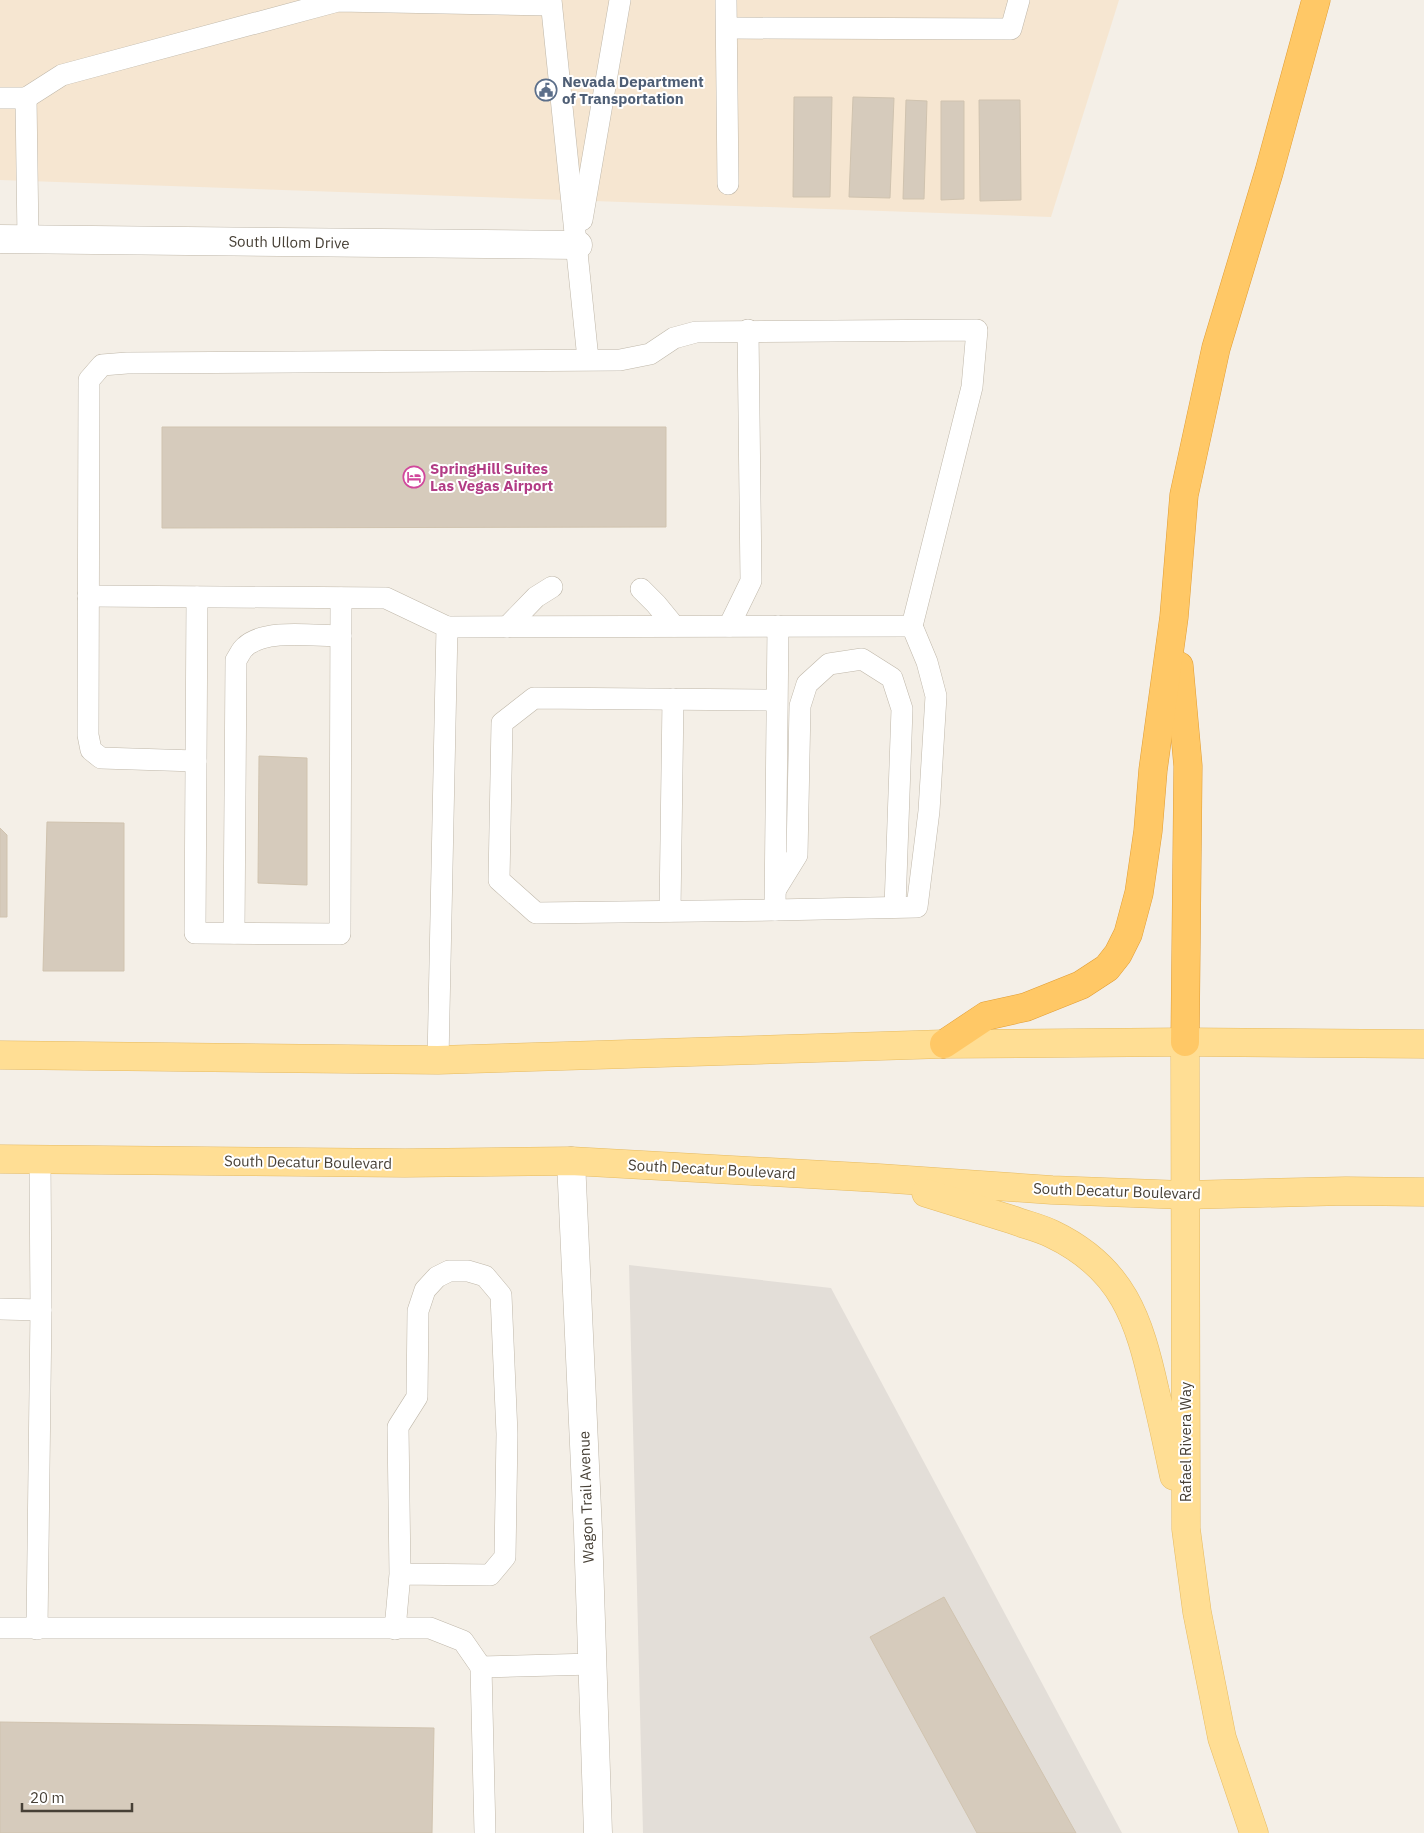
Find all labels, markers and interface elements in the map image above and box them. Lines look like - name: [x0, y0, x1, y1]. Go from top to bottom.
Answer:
- place label: Nevada Department of Transportation: [562, 72, 704, 108]
- public building icon: Nevada Department of Transportation: [534, 78, 558, 102]
- street label: South Ullom Drive: [228, 231, 350, 253]
- place label: SpringHill Suites Las Vegas Airport: [430, 459, 554, 495]
- hotel icon: SpringHill Suites Las Vegas Airport: [402, 465, 426, 489]
- street label: South Decatur Boulevard: [224, 1151, 392, 1173]
- street label: South Decatur Boulevard: [628, 1155, 796, 1183]
- street label: South Decatur Boulevard: [1033, 1179, 1201, 1203]
- street label: Rafael Rivera Way: [1176, 1381, 1195, 1502]
- street label: Wagon Trail Avenue: [574, 1431, 598, 1563]
- scale bar: [22, 1780, 132, 1812]
- text: 20 m: [30, 1788, 65, 1807]

